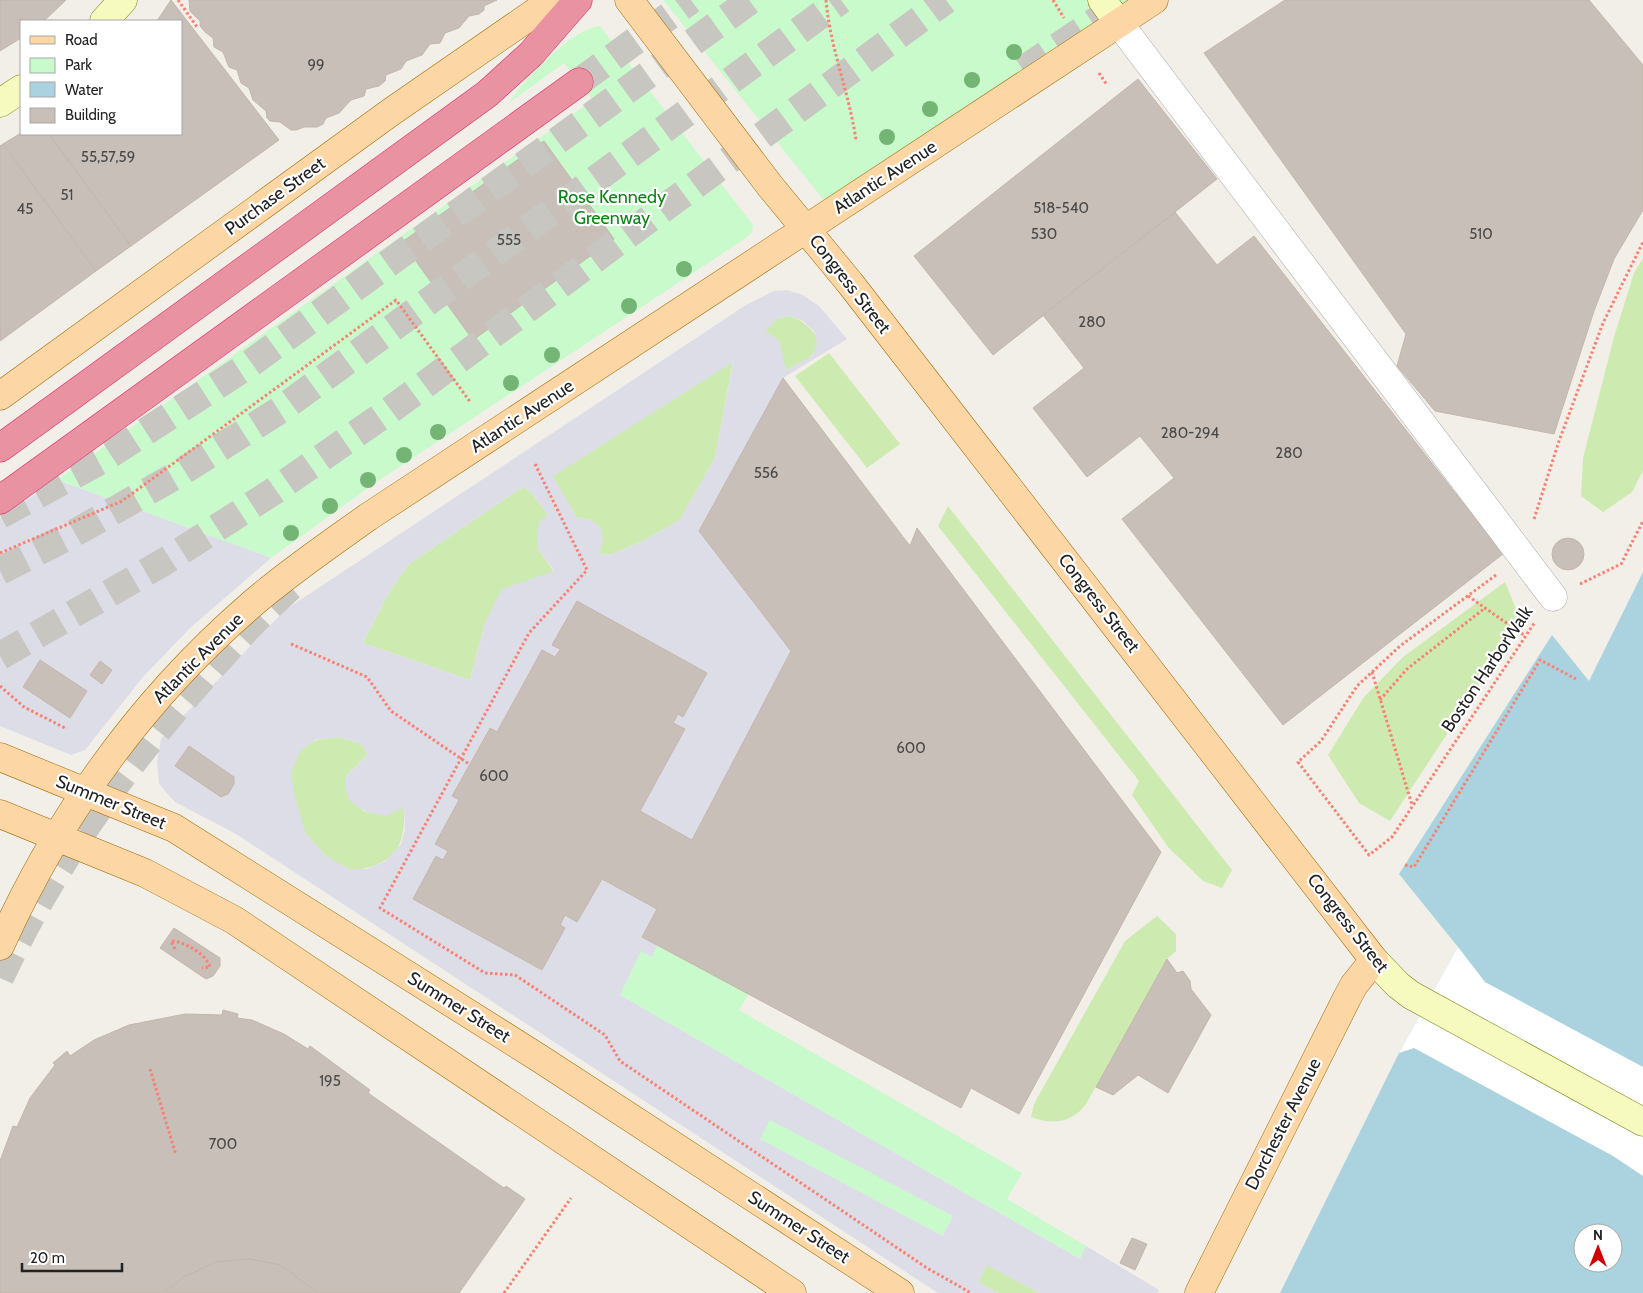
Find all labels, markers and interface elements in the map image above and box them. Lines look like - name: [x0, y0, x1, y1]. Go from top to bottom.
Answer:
- legend: [20, 20, 182, 135]
- text: Road: [65, 31, 98, 49]
- text: Park: [65, 56, 92, 74]
- house number: 99: [307, 56, 325, 74]
- text: Water: [65, 81, 103, 99]
- text: Building: [65, 106, 116, 124]
- street label: Atlantic Avenue: [829, 135, 941, 219]
- house number: 55,57,59: [81, 148, 135, 166]
- street label: Purchase Street: [221, 152, 329, 240]
- house number: 51: [60, 186, 74, 204]
- park label: Rose Kennedy Greenway: [558, 186, 666, 229]
- house number: 518-540: [1033, 199, 1089, 217]
- house number: 45: [17, 200, 33, 218]
- house number: 530: [1031, 225, 1057, 243]
- house number: 510: [1469, 225, 1493, 243]
- street label: Congress Street: [804, 230, 896, 338]
- house number: 555: [497, 231, 521, 249]
- house number: 280: [1078, 313, 1106, 331]
- street label: Atlantic Avenue: [466, 374, 578, 458]
- house number: 280-294: [1161, 424, 1220, 442]
- house number: 280: [1275, 444, 1303, 462]
- house number: 556: [754, 464, 778, 482]
- street label: Congress Street: [1053, 549, 1145, 657]
- street label: Boston HarborWalk: [1437, 601, 1538, 736]
- street label: Atlantic Avenue: [148, 608, 248, 708]
- house number: 600: [896, 739, 926, 757]
- house number: 600: [479, 767, 509, 785]
- street label: Summer Street: [53, 770, 169, 834]
- street label: Congress Street: [1302, 869, 1394, 977]
- street label: Summer Street: [404, 967, 514, 1047]
- street label: Dorchester Avenue: [1240, 1054, 1326, 1194]
- house number: 195: [319, 1072, 341, 1090]
- house number: 700: [209, 1135, 237, 1153]
- street label: Summer Street: [744, 1186, 854, 1268]
- north arrow: [1573, 1223, 1623, 1273]
- text: N: [1593, 1226, 1603, 1244]
- scale bar: [22, 1240, 122, 1272]
- text: 20 m: [30, 1249, 65, 1267]

